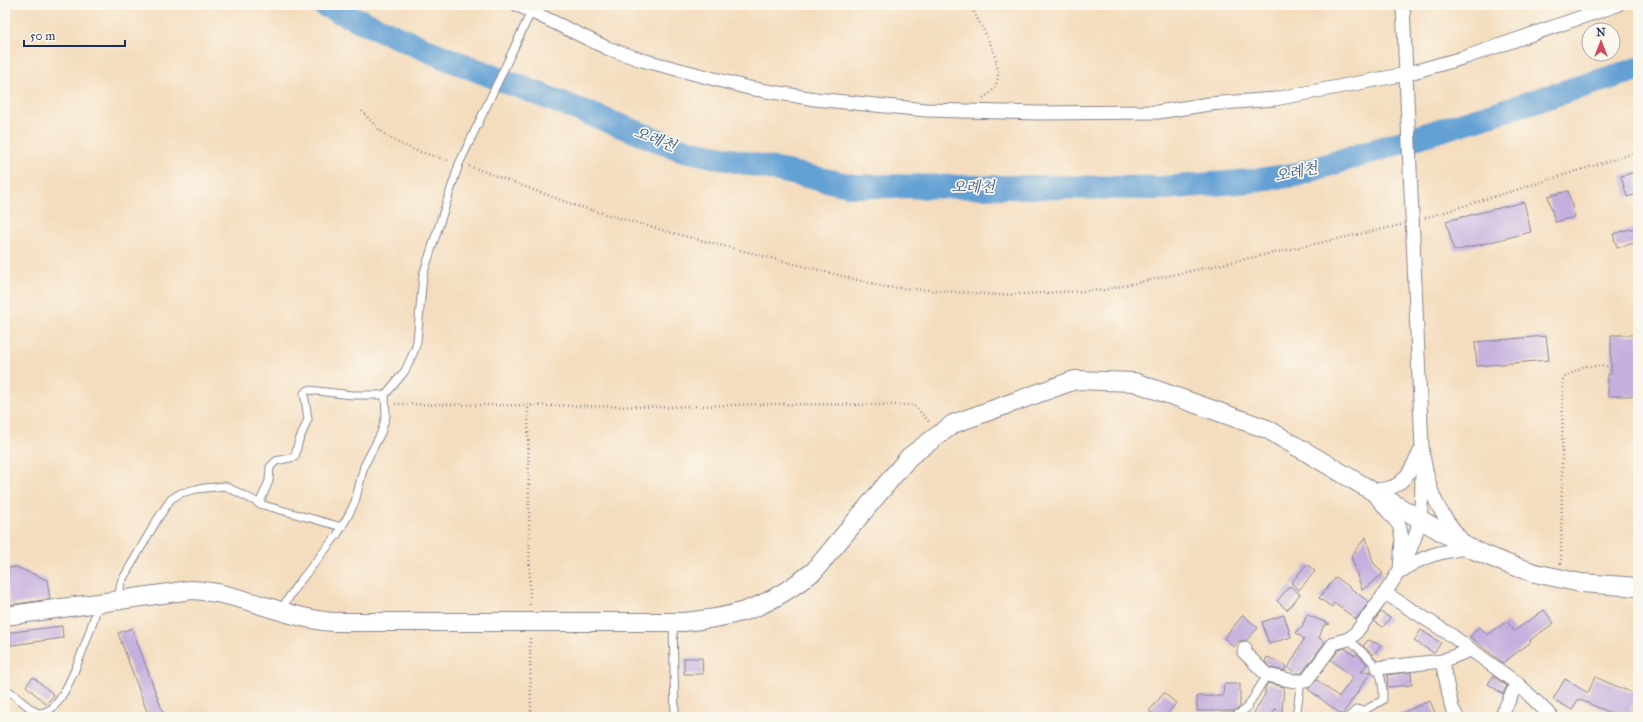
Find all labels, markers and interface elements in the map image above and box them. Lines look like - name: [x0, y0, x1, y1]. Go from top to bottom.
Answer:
- scale bar: [24, 22, 125, 48]
- north arrow: [1581, 22, 1621, 62]
- text: N: [1596, 26, 1606, 39]
- text: 50 m: [30, 29, 55, 43]
- water label: 오례천: [631, 123, 680, 156]
- water label: 오례천: [1273, 158, 1321, 185]
- water label: 오례천: [951, 178, 996, 196]

